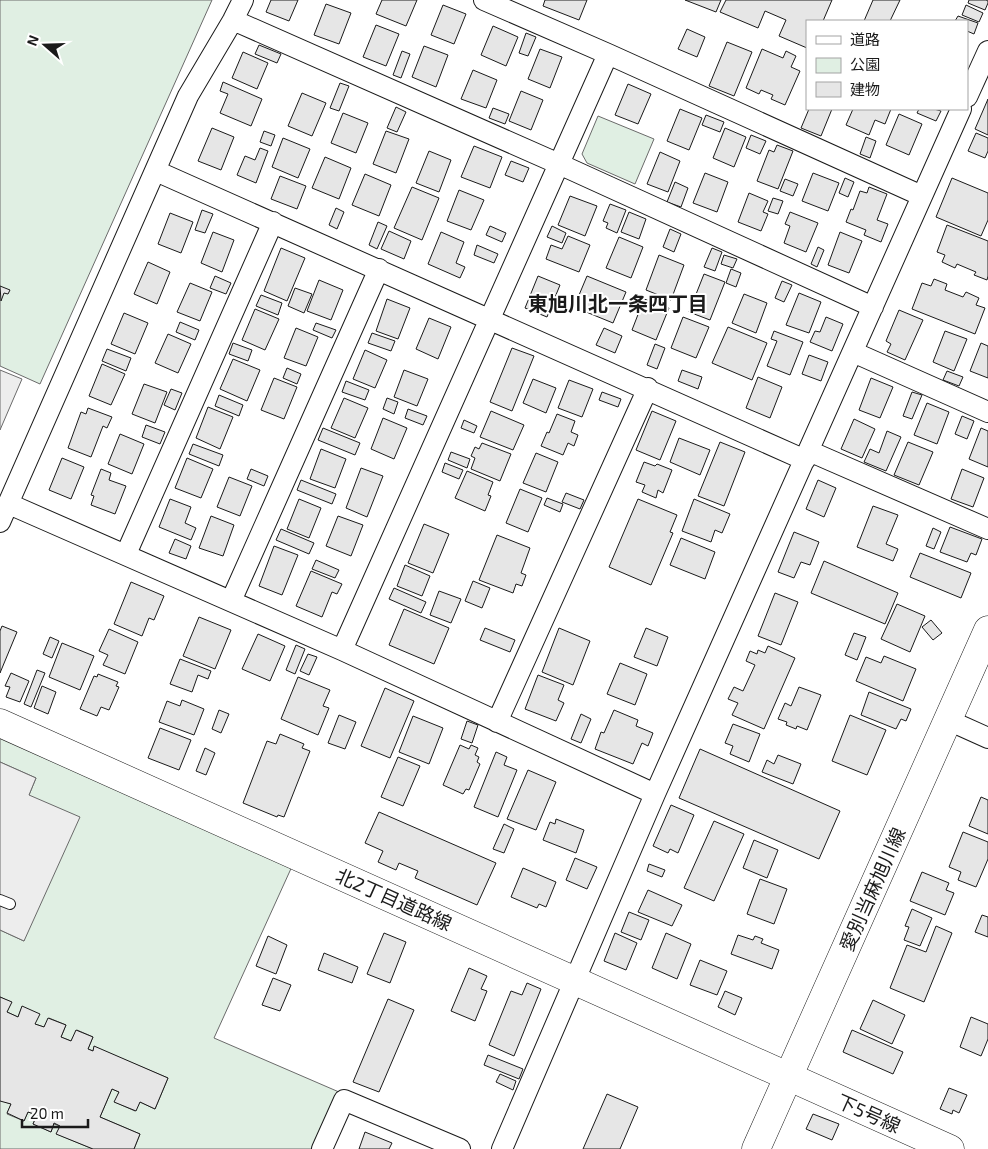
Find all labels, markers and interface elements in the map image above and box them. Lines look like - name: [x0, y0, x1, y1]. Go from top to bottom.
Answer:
- north arrow: [20, 20, 70, 70]
- legend: [806, 20, 968, 110]
- text: 道路: [850, 30, 880, 48]
- text: N: [23, 33, 42, 48]
- text: 公園: [850, 55, 880, 73]
- text: 建物: [850, 80, 880, 98]
- district label: 東旭川北一条四丁目: [528, 291, 708, 315]
- street label: 愛別当麻旭川線: [834, 824, 910, 954]
- street label: 北2丁目道路線: [332, 863, 456, 935]
- street label: 下5号線: [834, 1089, 904, 1137]
- scale bar: [22, 1096, 89, 1128]
- text: 20 m: [30, 1104, 64, 1122]

